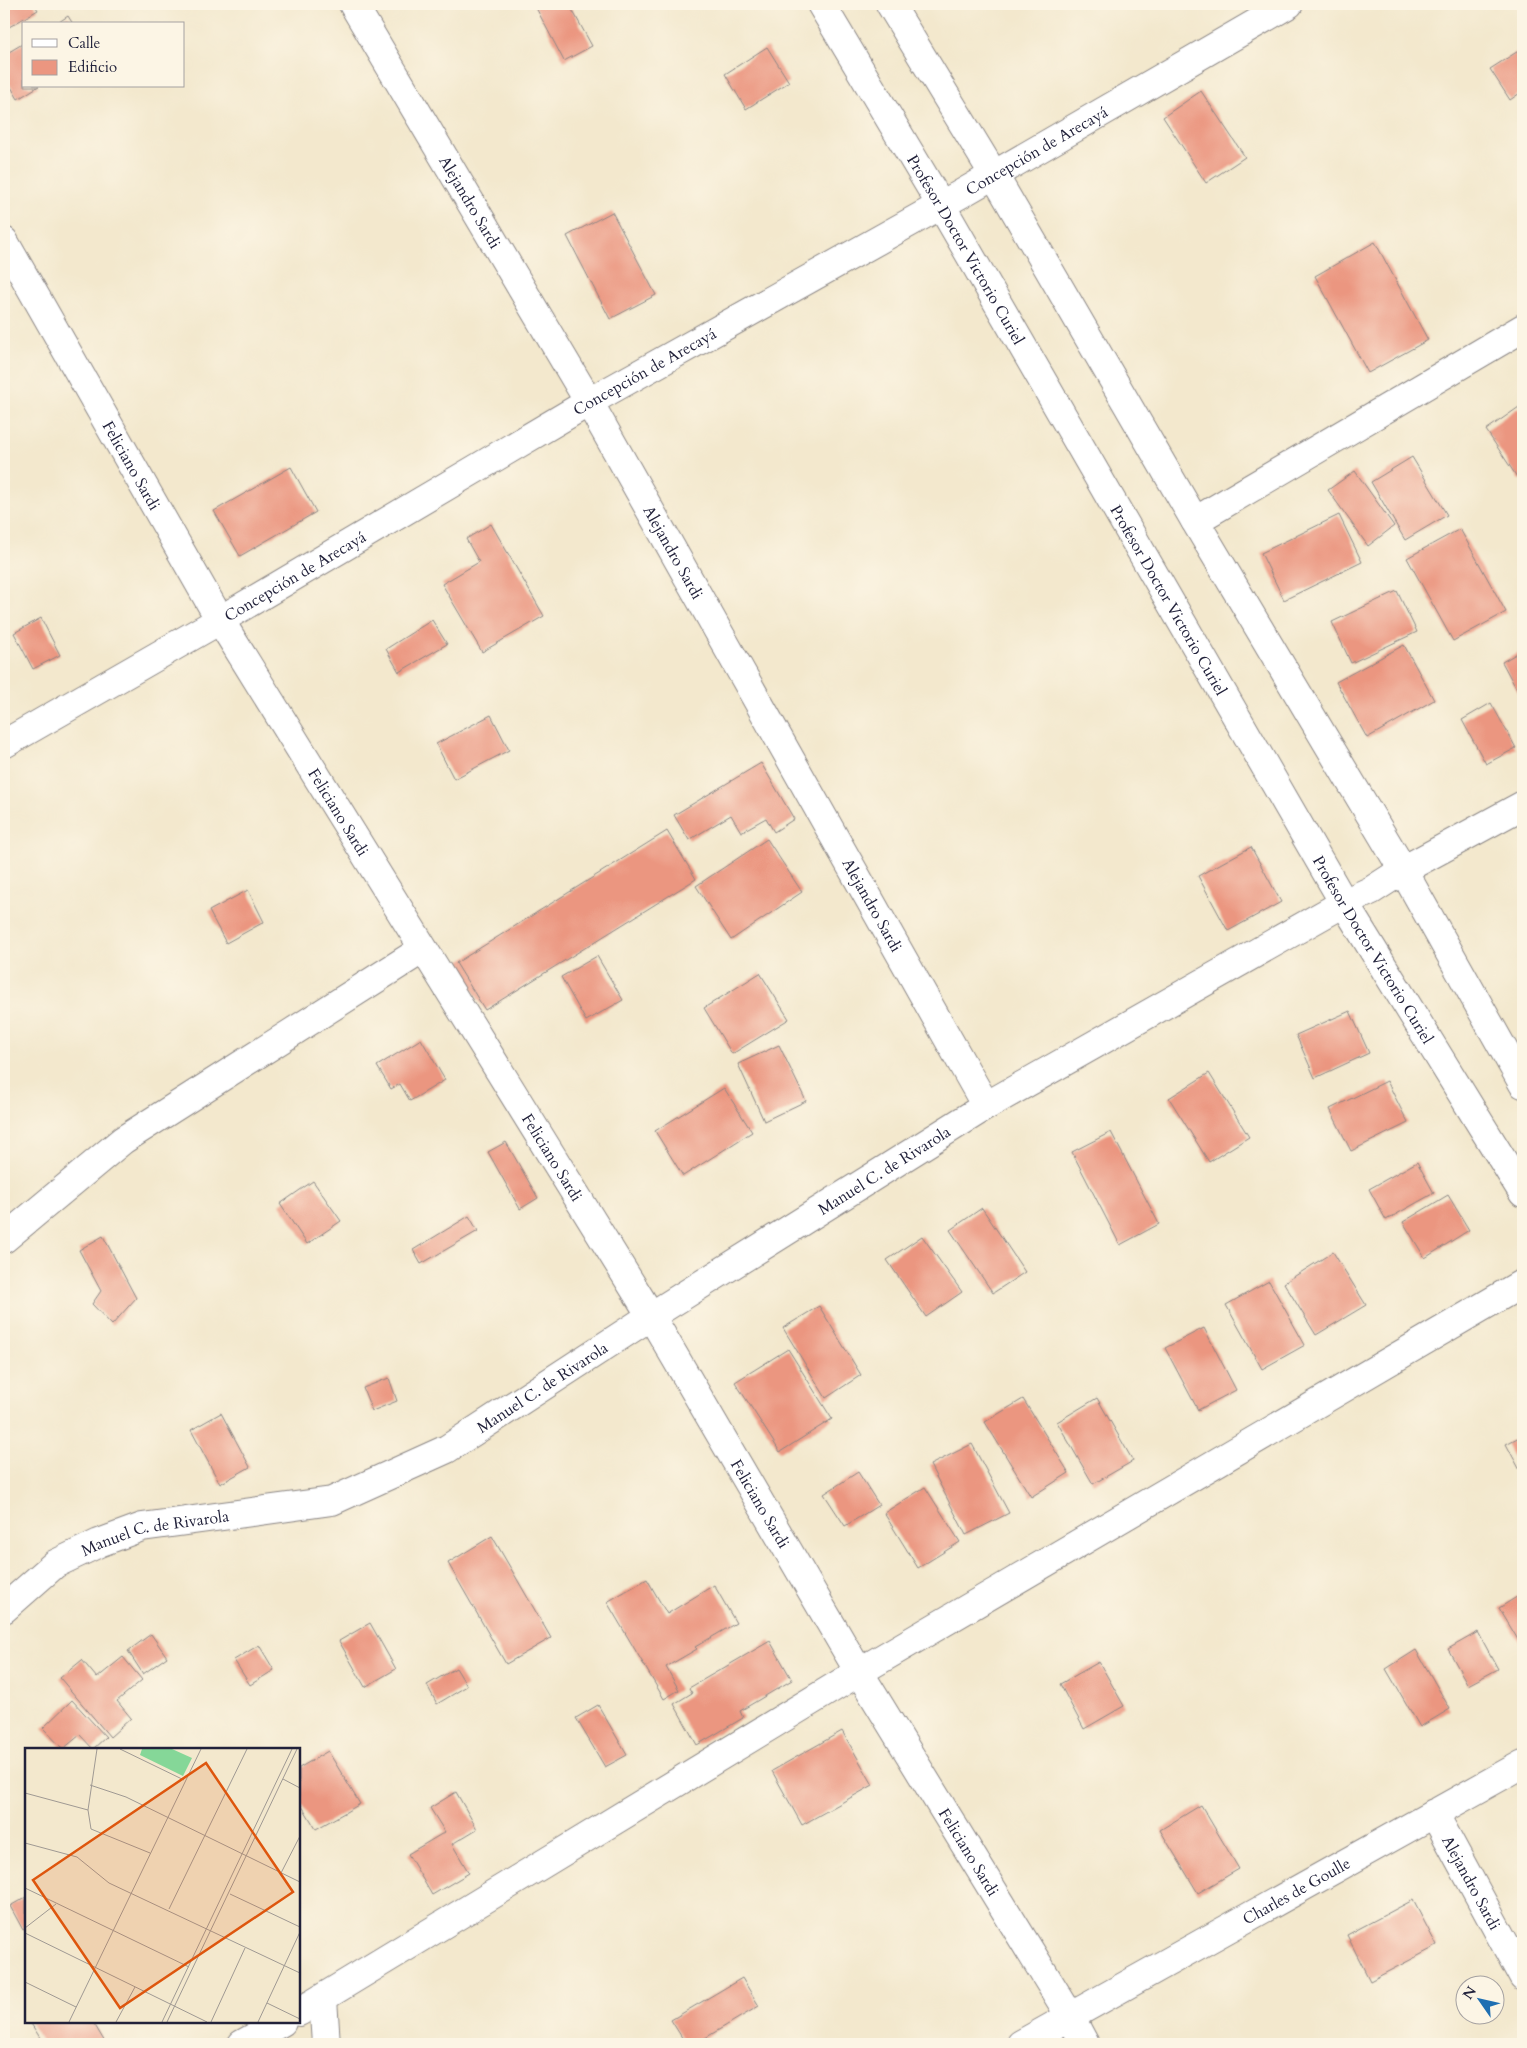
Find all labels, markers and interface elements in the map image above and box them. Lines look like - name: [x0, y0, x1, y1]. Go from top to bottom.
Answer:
- legend: [22, 22, 185, 88]
- text: Calle: [68, 33, 101, 53]
- text: Edificio: [68, 57, 117, 77]
- street label: Concepción de Arecayá: [962, 101, 1112, 201]
- street label: Profesor Doctor Victorio Curiel: [901, 151, 1029, 349]
- street label: Alejandro Sardi: [433, 152, 506, 253]
- street label: Concepción de Arecayá: [569, 323, 721, 421]
- street label: Feliciano Sardi: [97, 417, 165, 515]
- street label: Profesor Doctor Victorio Curiel: [1104, 501, 1232, 700]
- street label: Alejandro Sardi: [638, 502, 708, 604]
- street label: Concepción de Arecayá: [220, 526, 370, 627]
- street label: Feliciano Sardi: [302, 764, 374, 861]
- street label: Profesor Doctor Victorio Curiel: [1307, 852, 1438, 1048]
- street label: Alejandro Sardi: [836, 854, 907, 957]
- street label: Feliciano Sardi: [516, 1110, 588, 1206]
- street label: Manuel C. de Rivarola: [814, 1121, 955, 1221]
- street label: Manuel C. de Rivarola: [473, 1337, 612, 1439]
- street label: Feliciano Sardi: [725, 1455, 795, 1553]
- street label: Manuel C. de Rivarola: [78, 1505, 230, 1562]
- inset map: [25, 1748, 300, 2023]
- street label: Feliciano Sardi: [933, 1804, 1004, 1901]
- street label: Alejandro Sardi: [1436, 1832, 1506, 1934]
- street label: Charles de Goulle: [1239, 1853, 1355, 1930]
- north arrow: [1454, 1976, 1504, 2026]
- text: N: [1458, 1983, 1481, 2003]

